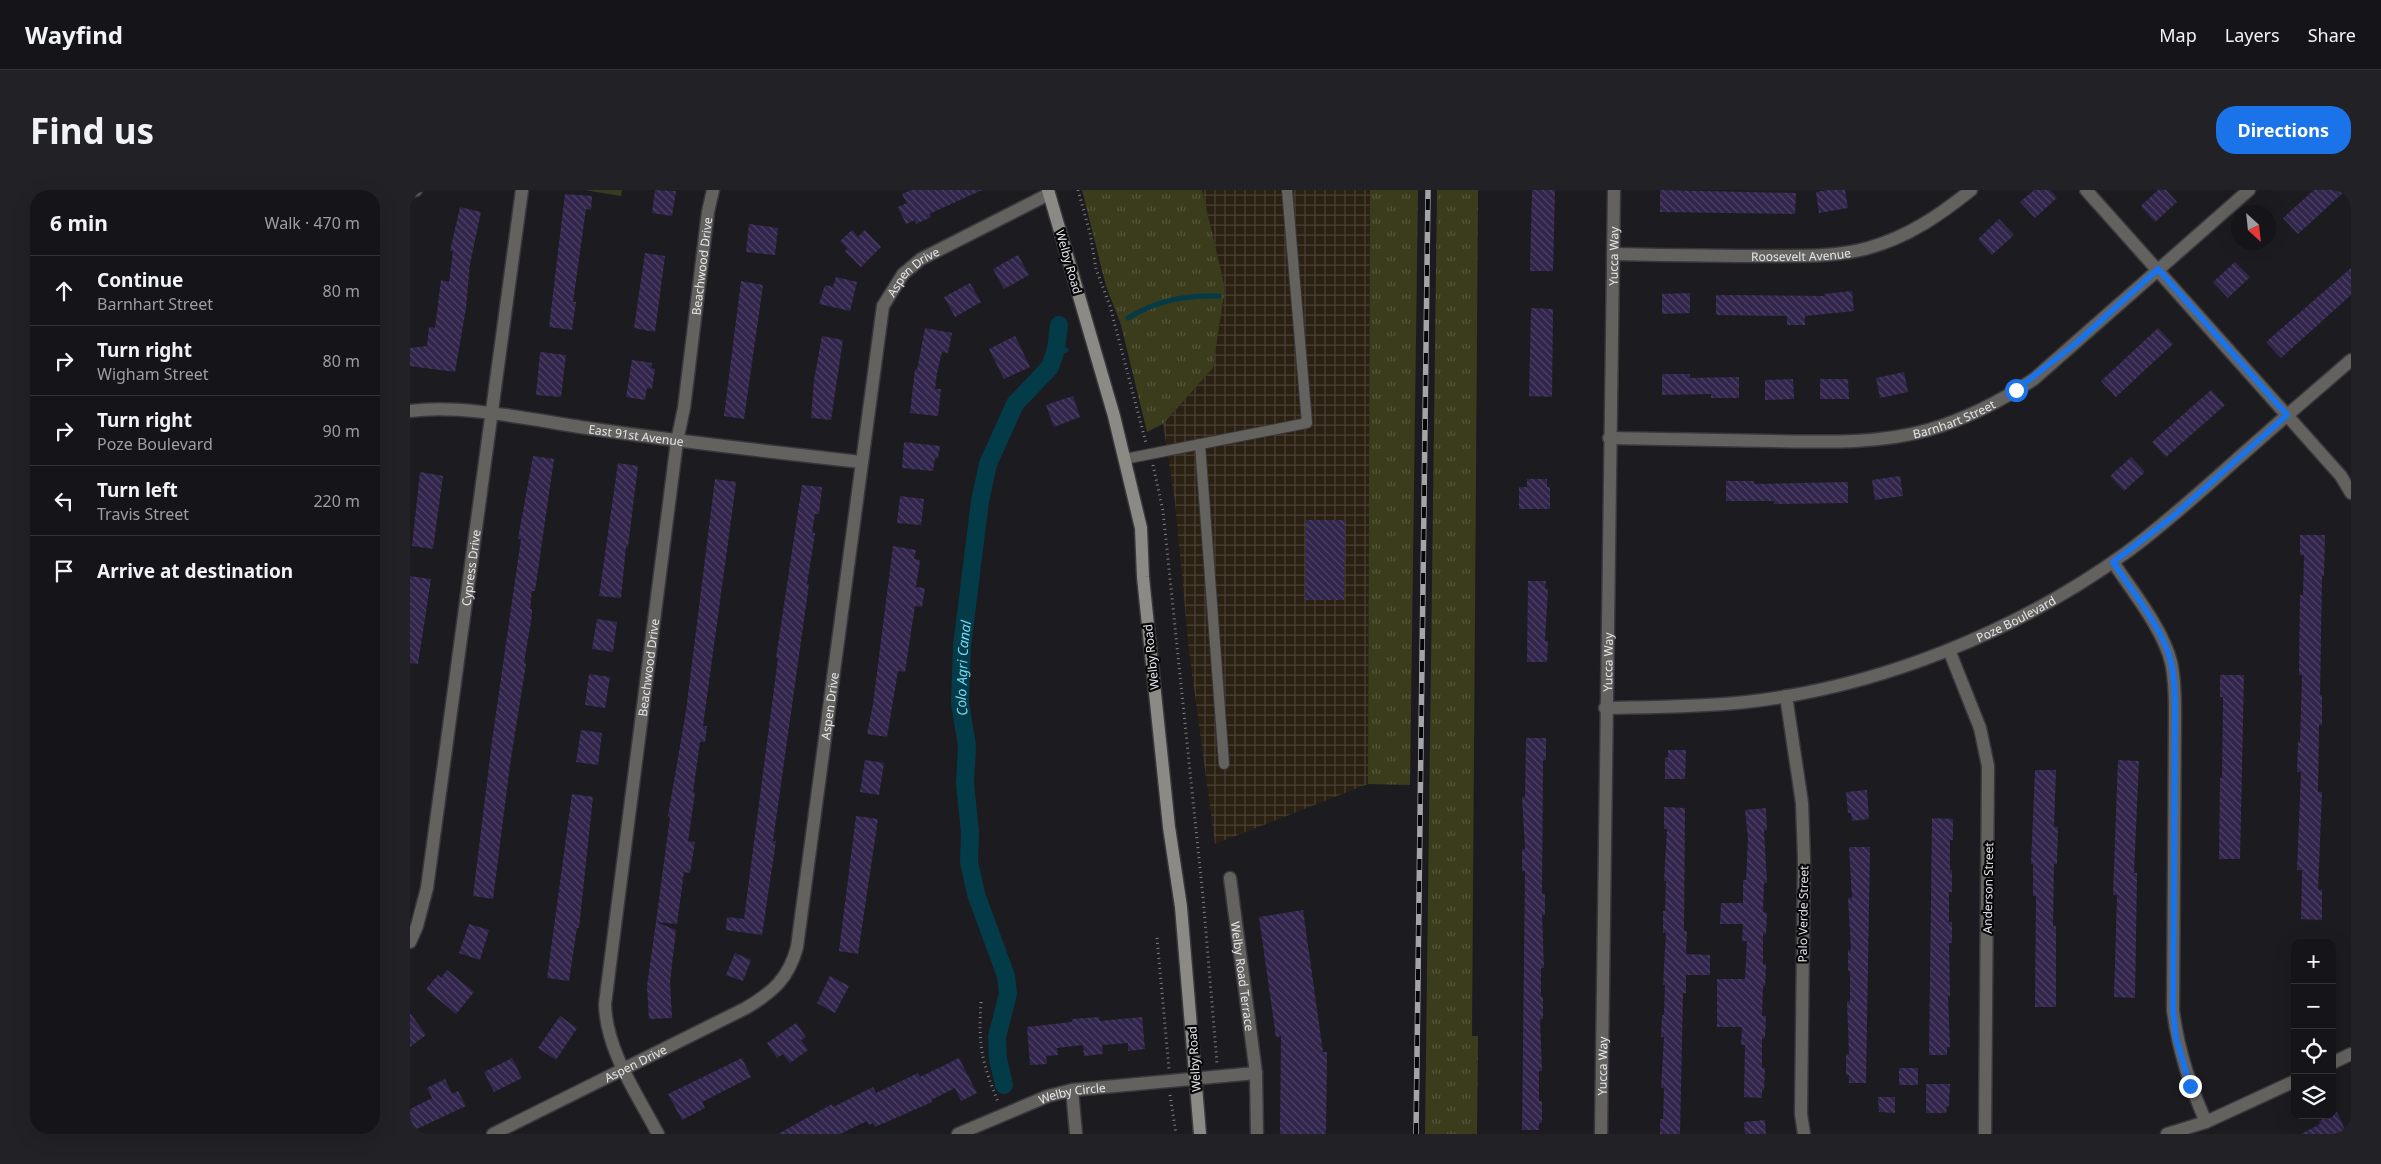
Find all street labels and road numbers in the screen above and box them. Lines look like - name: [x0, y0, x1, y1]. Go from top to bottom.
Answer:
- street label: Beachwood Drive: [687, 216, 716, 316]
- street label: Yucca Way: [1604, 226, 1622, 286]
- street label: Welby Road: [1052, 228, 1086, 296]
- street label: Aspen Drive: [882, 243, 942, 300]
- street label: Roosevelt Avenue: [1751, 244, 1852, 265]
- street label: Barnhart Street: [1911, 395, 1999, 442]
- street label: East 91st Avenue: [588, 420, 685, 450]
- street label: Cypress Drive: [457, 528, 484, 607]
- street label: Poze Boulevard: [1973, 591, 2059, 646]
- street label: Beachwood Drive: [633, 617, 663, 718]
- street label: Welby Road: [1139, 623, 1163, 691]
- street label: Yucca Way: [1599, 632, 1616, 692]
- street label: Aspen Drive: [816, 671, 842, 741]
- street label: Anderson Street: [1979, 842, 1997, 934]
- street label: Palo Verde Street: [1794, 865, 1812, 962]
- street label: Welby Road Terrace: [1227, 920, 1259, 1032]
- street label: Welby Road: [1183, 1025, 1205, 1093]
- street label: Yucca Way: [1593, 1036, 1611, 1096]
- street label: Aspen Drive: [601, 1040, 670, 1086]
- street label: Welby Circle: [1036, 1078, 1107, 1108]

